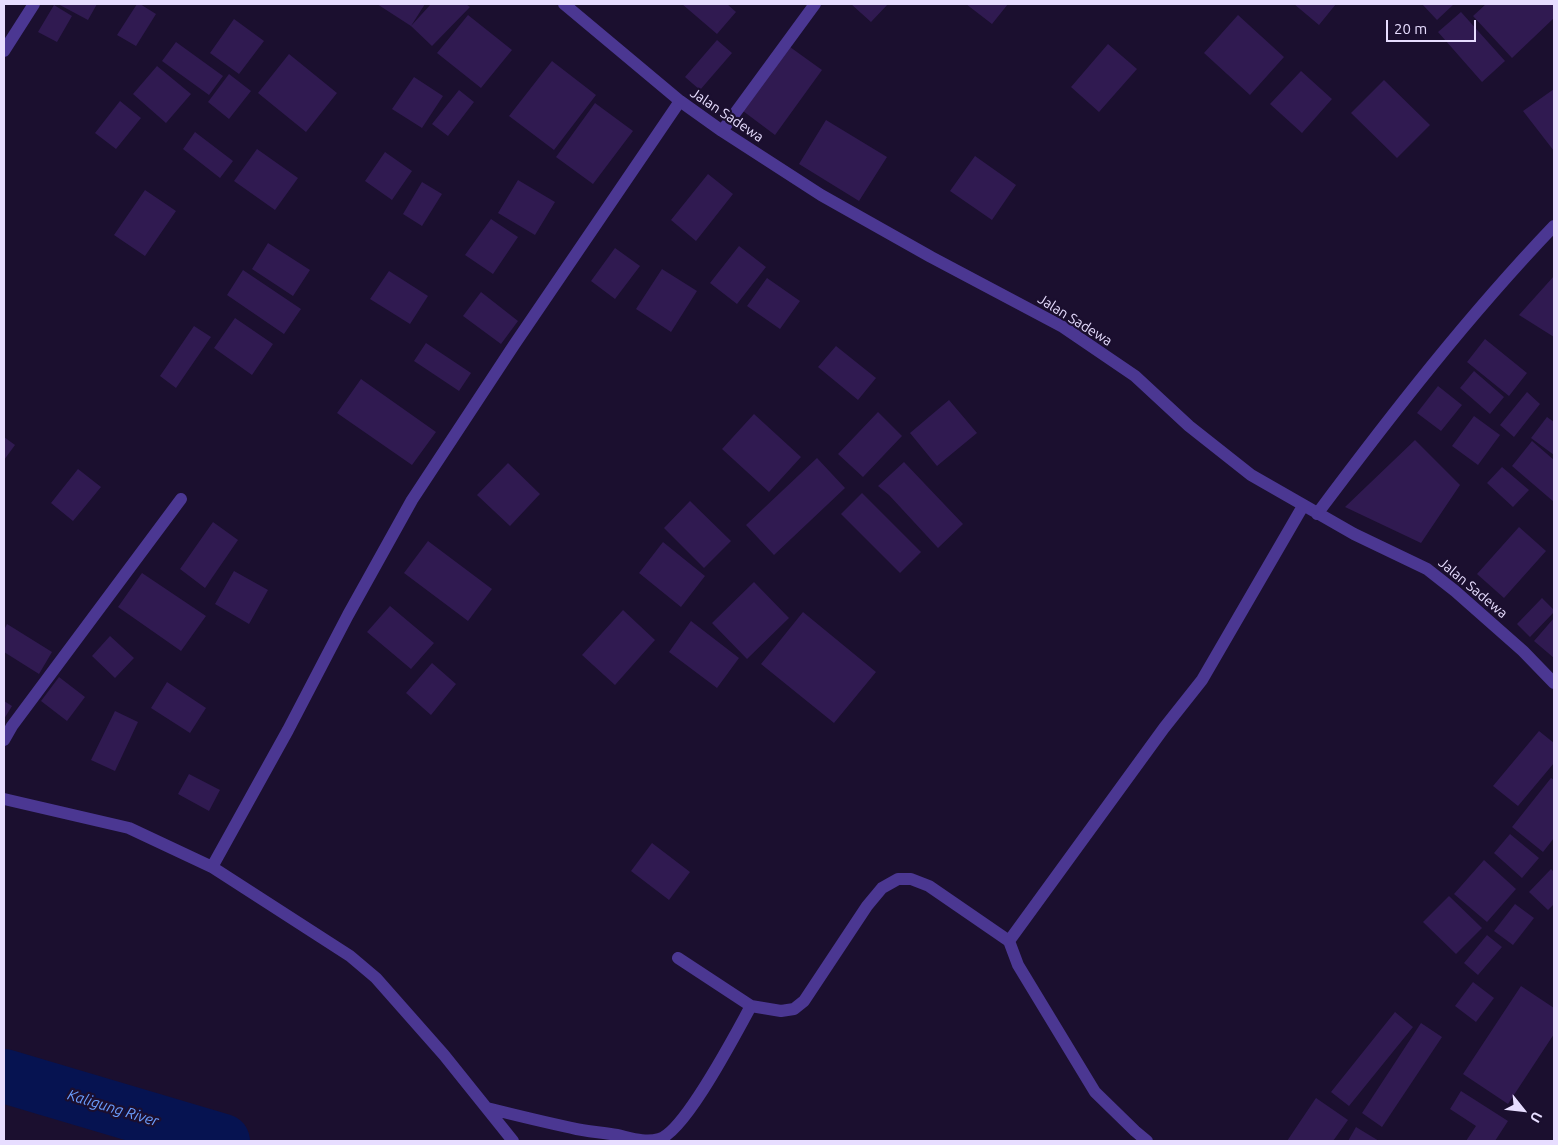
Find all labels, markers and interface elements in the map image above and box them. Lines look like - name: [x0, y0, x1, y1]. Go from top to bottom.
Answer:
- scale bar: [1388, 10, 1478, 42]
- text: 20 m: [1394, 20, 1427, 37]
- street label: Jalan Sadewa: [687, 84, 767, 146]
- street label: Jalan Sadewa: [1035, 290, 1115, 350]
- street label: Jalan Sadewa: [1435, 554, 1511, 622]
- north arrow: [1498, 1085, 1548, 1135]
- water label: Kaligung River: [65, 1086, 161, 1130]
- text: U: [1527, 1109, 1546, 1125]

